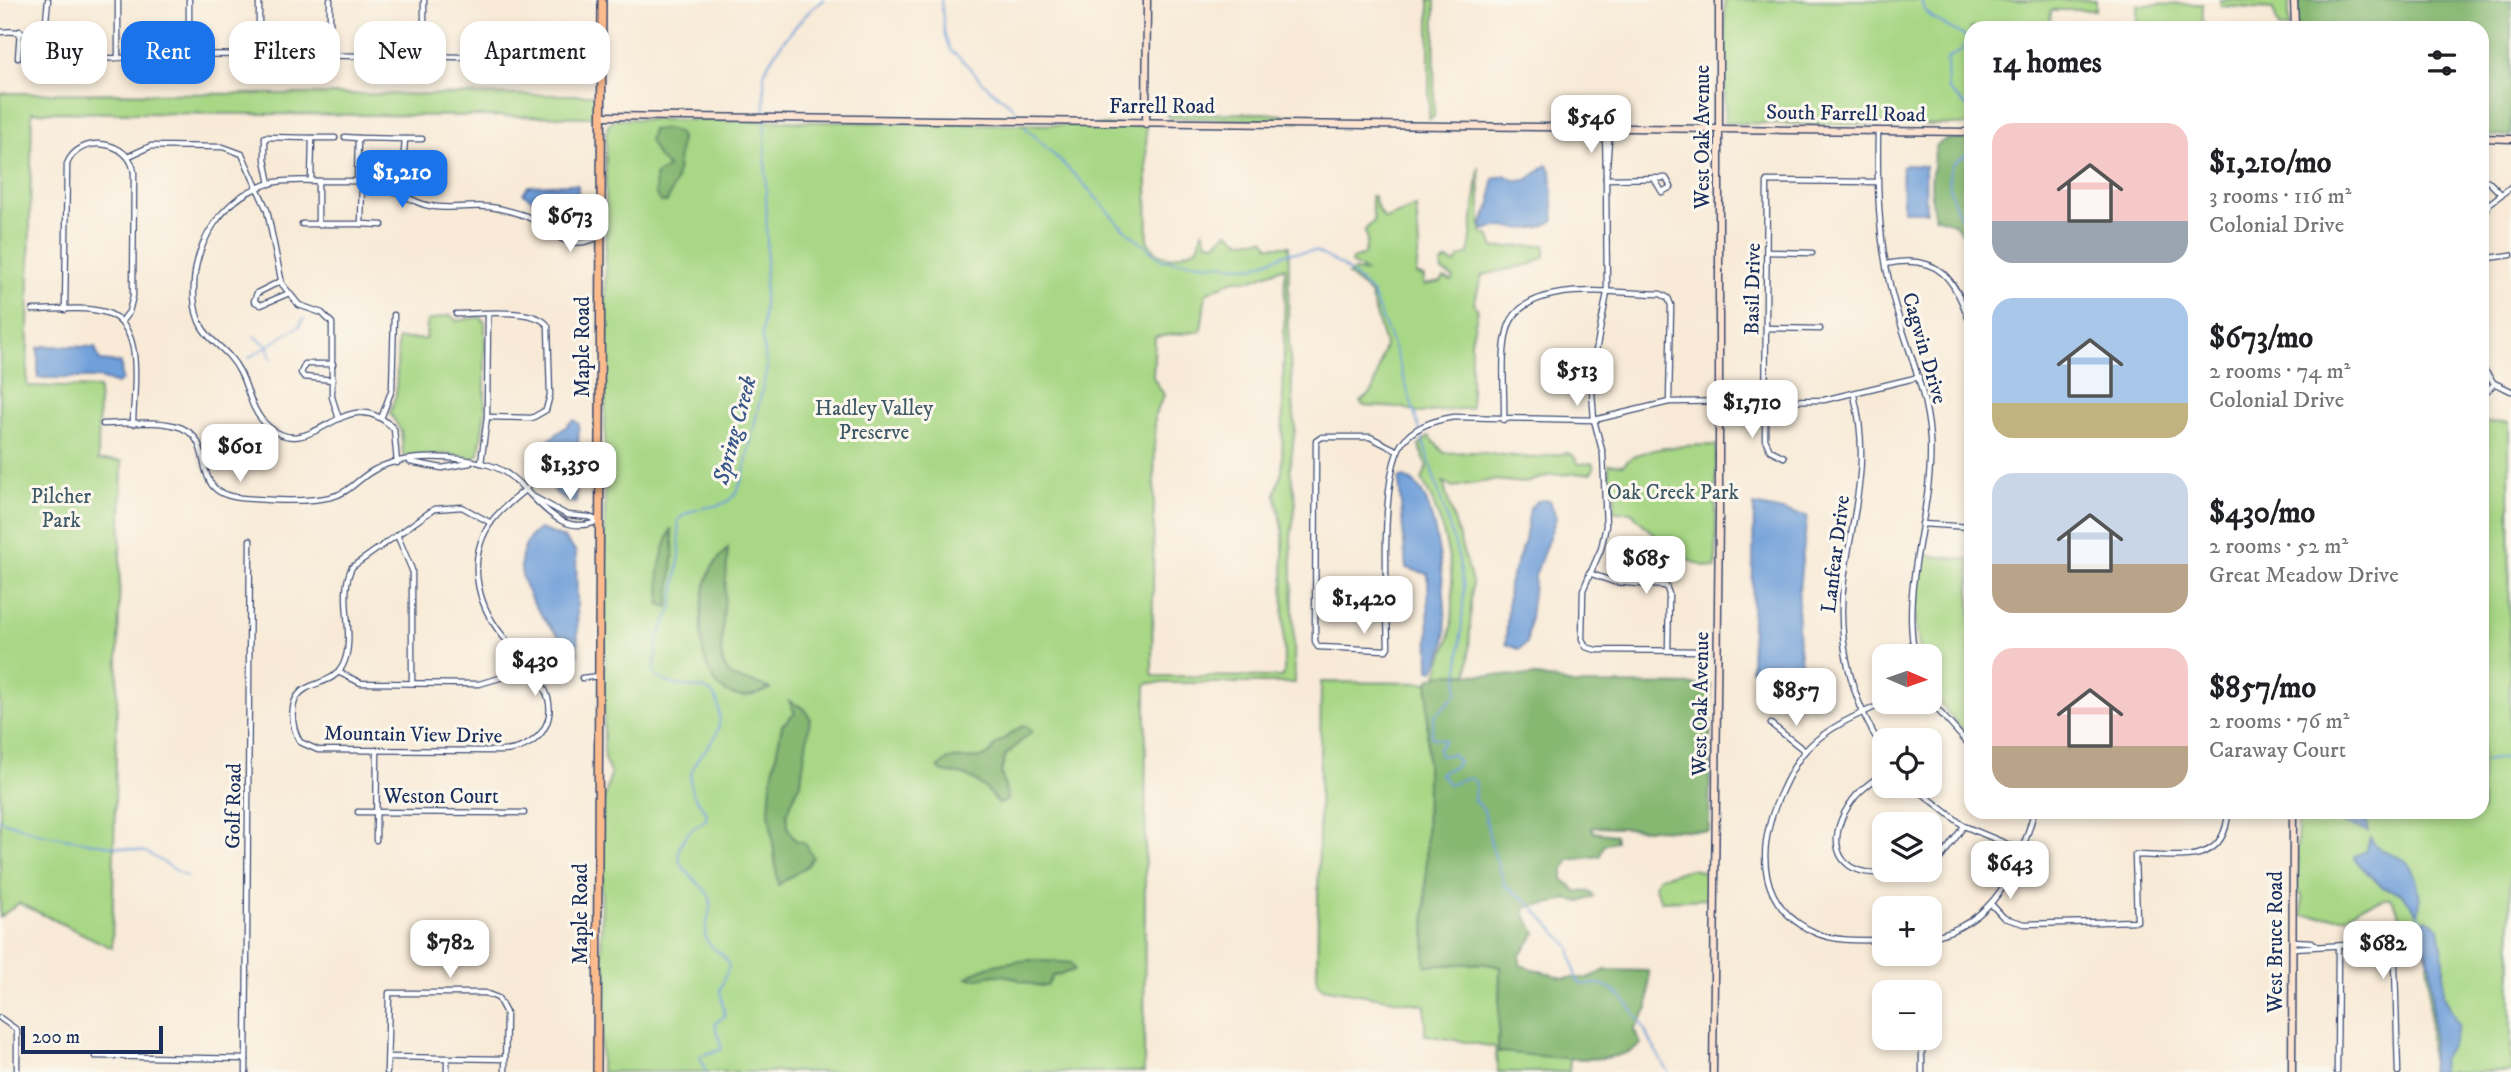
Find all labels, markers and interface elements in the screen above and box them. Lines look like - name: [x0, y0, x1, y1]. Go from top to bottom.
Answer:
- chip: Buy: [21, 21, 107, 84]
- chip: Rent: [121, 21, 215, 84]
- chip: Filters: [229, 21, 340, 84]
- chip: New: [354, 21, 446, 84]
- chip: Apartment: [460, 21, 610, 84]
- icon: filters: [2423, 44, 2461, 82]
- text: 14 homes: [1992, 45, 2102, 82]
- street label: West Oak Avenue: [1690, 64, 1716, 210]
- street label: Farrell Road: [1109, 94, 1216, 120]
- pin: $546: [1550, 96, 1632, 155]
- street label: South Farrell Road: [1766, 100, 1927, 128]
- text: $546: [1567, 103, 1615, 132]
- text: $1,210/mo: [2209, 145, 2331, 182]
- pin: $1,210: [345, 150, 459, 210]
- icon: home: [2048, 151, 2132, 235]
- text: $1,210: [372, 158, 432, 187]
- text: 3 rooms · 116 m²: [2209, 182, 2352, 211]
- pin: $673: [529, 194, 611, 254]
- text: $673: [547, 202, 593, 231]
- text: Colonial Drive: [2209, 211, 2344, 240]
- street label: Basil Drive: [1739, 242, 1767, 335]
- street label: Cagwin Drive: [1896, 290, 1952, 407]
- street label: Maple Road: [570, 296, 596, 398]
- text: $673/mo: [2209, 320, 2313, 357]
- icon: home: [2048, 326, 2132, 410]
- pin: $513: [1536, 348, 1618, 408]
- text: $513: [1556, 356, 1598, 385]
- text: 2 rooms · 74 m²: [2209, 357, 2350, 386]
- water label: Spring Creek: [707, 373, 764, 489]
- pin: $1,710: [1695, 380, 1809, 440]
- text: Colonial Drive: [2209, 386, 2344, 415]
- text: $1,710: [1723, 388, 1781, 417]
- park label: Hadley Valley Preserve: [815, 396, 934, 446]
- pin: $601: [199, 424, 281, 484]
- text: $601: [217, 432, 263, 461]
- pin: $1,350: [513, 442, 627, 502]
- text: $1,350: [540, 450, 600, 479]
- park label: Oak Creek Park: [1607, 480, 1740, 506]
- park label: Pilcher Park: [31, 484, 91, 534]
- street label: Lanfear Drive: [1816, 494, 1856, 614]
- text: $430/mo: [2209, 495, 2315, 532]
- icon: home: [2048, 501, 2132, 585]
- text: 2 rooms · 52 m²: [2209, 532, 2348, 561]
- pin: $685: [1605, 536, 1687, 596]
- text: $685: [1622, 544, 1670, 573]
- text: Great Meadow Drive: [2209, 561, 2399, 590]
- pin: $1,420: [1307, 576, 1421, 636]
- text: $1,420: [1332, 584, 1396, 613]
- street label: West Oak Avenue: [1687, 631, 1715, 777]
- pin: $430: [494, 638, 576, 698]
- north arrow: [1872, 644, 1942, 714]
- map controls: [1872, 644, 1942, 1050]
- text: $430: [512, 646, 558, 675]
- pin: $857: [1755, 668, 1837, 728]
- text: $857/mo: [2209, 670, 2316, 707]
- text: $857: [1772, 676, 1820, 705]
- icon: home: [2048, 676, 2132, 760]
- text: 2 rooms · 76 m²: [2209, 707, 2349, 736]
- street label: Mountain View Drive: [324, 720, 503, 750]
- button: locate: [1872, 728, 1942, 798]
- text: Caraway Court: [2209, 736, 2346, 765]
- street label: Golf Road: [220, 762, 248, 849]
- street label: Weston Court: [382, 784, 499, 810]
- button: layers: [1872, 812, 1942, 882]
- pin: $643: [1969, 842, 2051, 901]
- text: $643: [1987, 849, 2033, 878]
- street label: Maple Road: [568, 863, 594, 965]
- street label: West Bruce Road: [2263, 870, 2289, 1014]
- button: +: [1872, 896, 1942, 966]
- pin: $782: [409, 920, 491, 980]
- pin: $682: [2342, 922, 2424, 981]
- text: $782: [426, 928, 474, 957]
- text: $682: [2359, 929, 2407, 958]
- button: −: [1872, 980, 1942, 1050]
- scale bar: [21, 1023, 163, 1055]
- text: 200 m: [32, 1026, 80, 1049]

